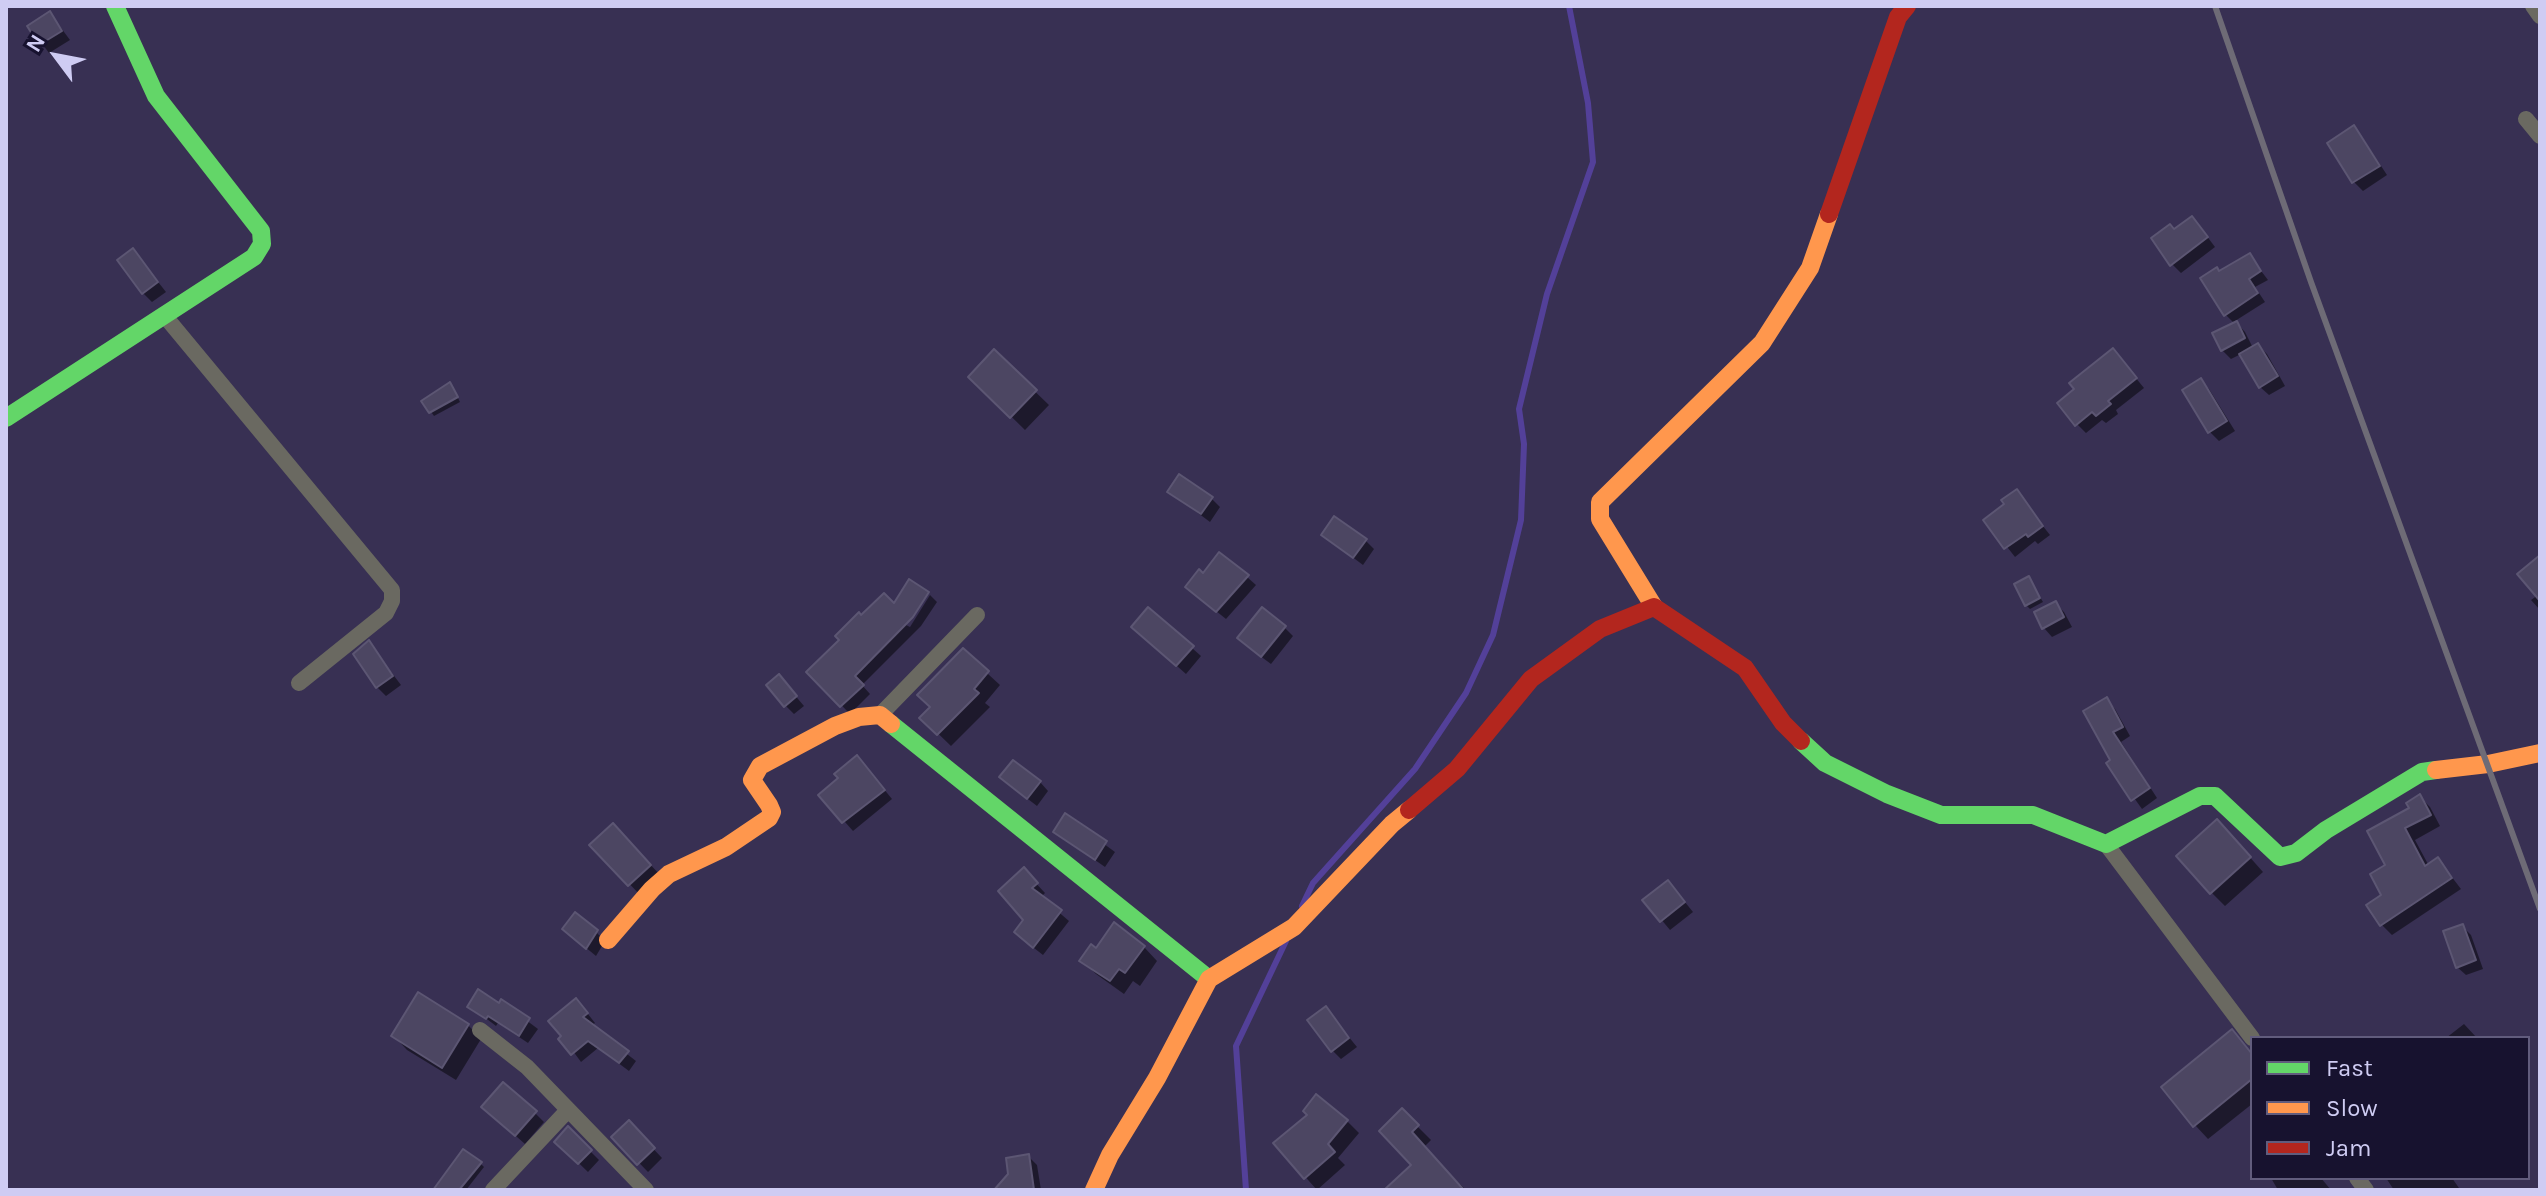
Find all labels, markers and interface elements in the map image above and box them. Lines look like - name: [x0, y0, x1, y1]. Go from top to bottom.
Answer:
- north arrow: [16, 16, 96, 96]
- text: N: [20, 30, 51, 57]
- legend: [2250, 1036, 2530, 1180]
- text: Fast: [2326, 1054, 2373, 1082]
- text: Slow: [2326, 1094, 2378, 1122]
- text: Jam: [2326, 1134, 2371, 1162]

